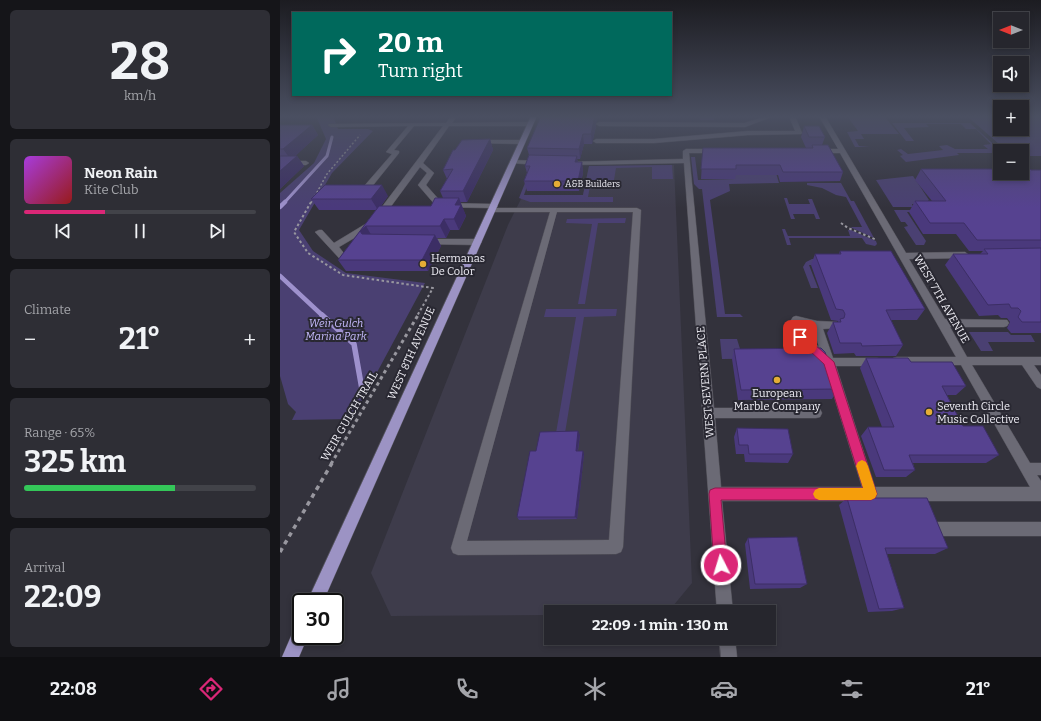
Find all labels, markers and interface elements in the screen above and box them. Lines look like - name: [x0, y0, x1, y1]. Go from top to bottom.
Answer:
- north arrow: [993, 12, 1029, 48]
- map controls: [993, 12, 1029, 180]
- text: 20 m: [378, 26, 443, 59]
- icon: right: [312, 28, 364, 80]
- text: 28: [110, 30, 170, 93]
- button: sound: [993, 56, 1029, 92]
- text: Turn right: [378, 60, 463, 82]
- text: km/h: [124, 88, 156, 103]
- button: +: [993, 100, 1029, 136]
- button: −: [993, 144, 1029, 180]
- text: Neon Rain: [84, 164, 157, 182]
- marker: A&B Builders: [552, 179, 562, 189]
- place label: A&B Builders: [565, 179, 620, 189]
- text: Kite Club: [84, 182, 138, 197]
- icon: previous: [52, 220, 74, 242]
- icon: pause: [129, 220, 151, 242]
- icon: next: [206, 220, 228, 242]
- place label: Hermanas De Color: [431, 252, 485, 278]
- street label: WEST 7TH AVENUE: [911, 253, 972, 346]
- marker: Hermanas De Color: [418, 259, 428, 269]
- text: Climate: [24, 302, 71, 317]
- street label: WEST 8TH AVENUE: [385, 304, 438, 402]
- park label: Weir Gulch Marina Park: [305, 317, 368, 343]
- pin: [783, 320, 817, 354]
- text: 21°: [119, 321, 161, 357]
- text: −: [24, 326, 36, 353]
- text: +: [243, 326, 256, 353]
- street label: WEST SEVERN PLACE: [694, 326, 717, 438]
- icon: arrive: [789, 326, 811, 348]
- street label: WEIR GULCH TRAIL: [318, 369, 381, 464]
- marker: European Marble Company: [772, 375, 782, 385]
- place label: European Marble Company: [734, 387, 821, 413]
- place label: Seventh Circle Music Collective: [937, 400, 1020, 426]
- marker: Seventh Circle Music Collective: [924, 407, 934, 417]
- text: Range · 65%: [24, 425, 95, 440]
- text: 325 km: [24, 444, 126, 480]
- position arrow: [700, 544, 742, 586]
- text: Arrival: [24, 560, 65, 575]
- text: 22:09: [24, 579, 102, 615]
- speed limit sign: 30: [292, 593, 344, 645]
- text: 22:09 · 1 min · 130 m: [592, 616, 728, 634]
- icon: directions: [197, 675, 225, 703]
- icon: music: [325, 675, 353, 703]
- icon: phone: [453, 675, 481, 703]
- icon: climate: [581, 675, 609, 703]
- icon: car: [710, 675, 738, 703]
- icon: filters: [838, 675, 866, 703]
- text: 22:08: [50, 678, 97, 700]
- text: 21°: [966, 678, 991, 700]

